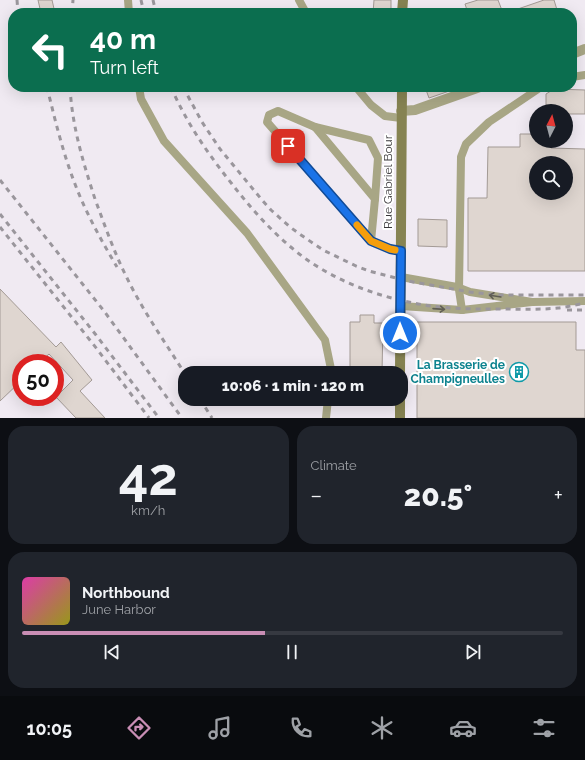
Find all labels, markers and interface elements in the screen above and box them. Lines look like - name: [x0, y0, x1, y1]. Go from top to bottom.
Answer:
- text: 40 m: [90, 23, 156, 56]
- icon: left: [24, 24, 76, 76]
- text: Turn left: [90, 57, 159, 78]
- north arrow: [529, 104, 573, 148]
- map controls: [529, 104, 573, 200]
- pin: [271, 129, 305, 163]
- street label: Rue Gabriel Bour: [381, 134, 395, 229]
- icon: arrive: [277, 135, 299, 157]
- button: search: [529, 156, 573, 200]
- one-way arrow: [489, 292, 502, 300]
- one-way arrow: [433, 305, 446, 312]
- position arrow: [379, 312, 421, 354]
- speed limit sign: 50: [12, 354, 64, 406]
- place label: La Brasserie de Champigneulles: [411, 358, 505, 386]
- building icon: La Brasserie de Champigneulles: [508, 361, 530, 383]
- text: 10:06 · 1 min · 120 m: [222, 377, 364, 395]
- text: 42: [119, 446, 178, 507]
- text: Climate: [311, 458, 357, 473]
- text: 20.5°: [404, 478, 472, 513]
- text: −: [311, 482, 322, 508]
- text: +: [554, 482, 563, 508]
- text: km/h: [131, 503, 165, 518]
- text: Northbound: [82, 584, 170, 602]
- text: June Harbor: [82, 602, 156, 617]
- icon: previous: [101, 641, 123, 663]
- icon: pause: [281, 641, 303, 663]
- icon: next: [462, 641, 484, 663]
- icon: directions: [125, 714, 153, 742]
- icon: music: [206, 714, 234, 742]
- icon: phone: [287, 714, 315, 742]
- icon: climate: [368, 714, 396, 742]
- icon: car: [449, 714, 477, 742]
- icon: filters: [530, 714, 558, 742]
- text: 10:05: [27, 718, 72, 739]

